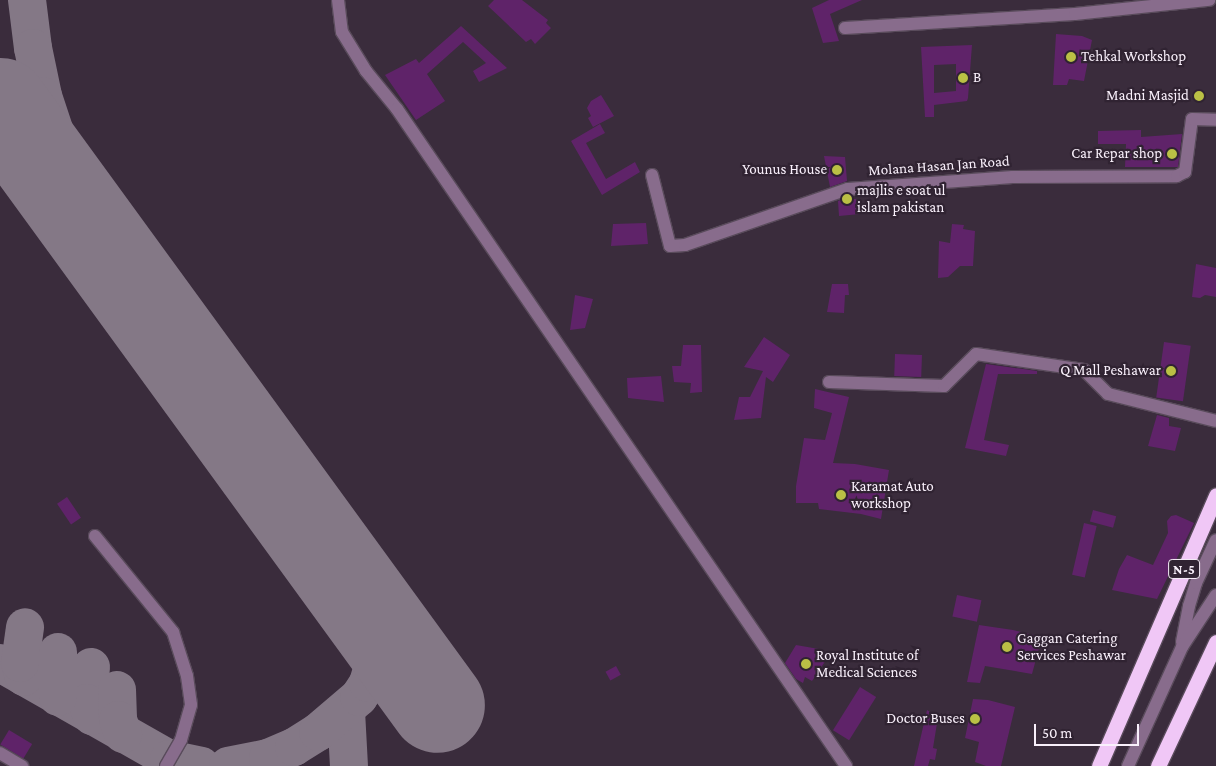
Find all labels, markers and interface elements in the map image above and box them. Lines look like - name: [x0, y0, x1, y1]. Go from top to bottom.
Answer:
- place label: Tehkal Workshop: [1081, 48, 1186, 66]
- marker: Tehkal Workshop: [1065, 51, 1077, 63]
- place label: B: [973, 69, 981, 87]
- marker: B: [957, 72, 969, 84]
- place label: Madni Masjid: [1106, 87, 1189, 105]
- marker: Madni Masjid: [1193, 90, 1205, 102]
- place label: Car Repar shop: [1071, 145, 1162, 163]
- marker: Car Repar shop: [1166, 148, 1178, 160]
- street label: Molana Hasan Jan Road: [868, 152, 1010, 180]
- place label: Younus House: [742, 161, 827, 179]
- marker: Younus House: [831, 164, 843, 176]
- place label: majlis e soat ul islam pakistan: [857, 181, 946, 216]
- marker: majlis e soat ul islam pakistan: [841, 193, 853, 205]
- place label: Q Mall Peshawar: [1060, 362, 1161, 380]
- marker: Q Mall Peshawar: [1165, 365, 1177, 377]
- place label: Karamat Auto workshop: [851, 477, 934, 512]
- marker: Karamat Auto workshop: [835, 489, 847, 501]
- road number: N-5: [1168, 558, 1200, 580]
- place label: Gaggan Catering Services Peshawar: [1017, 629, 1126, 664]
- marker: Gaggan Catering Services Peshawar: [1001, 641, 1013, 653]
- place label: Royal Institute of Medical Sciences: [816, 646, 918, 681]
- marker: Royal Institute of Medical Sciences: [800, 658, 812, 670]
- place label: Doctor Buses: [886, 710, 965, 728]
- marker: Doctor Buses: [969, 713, 981, 725]
- scale bar: [1036, 714, 1141, 746]
- text: 50 m: [1042, 725, 1072, 741]

